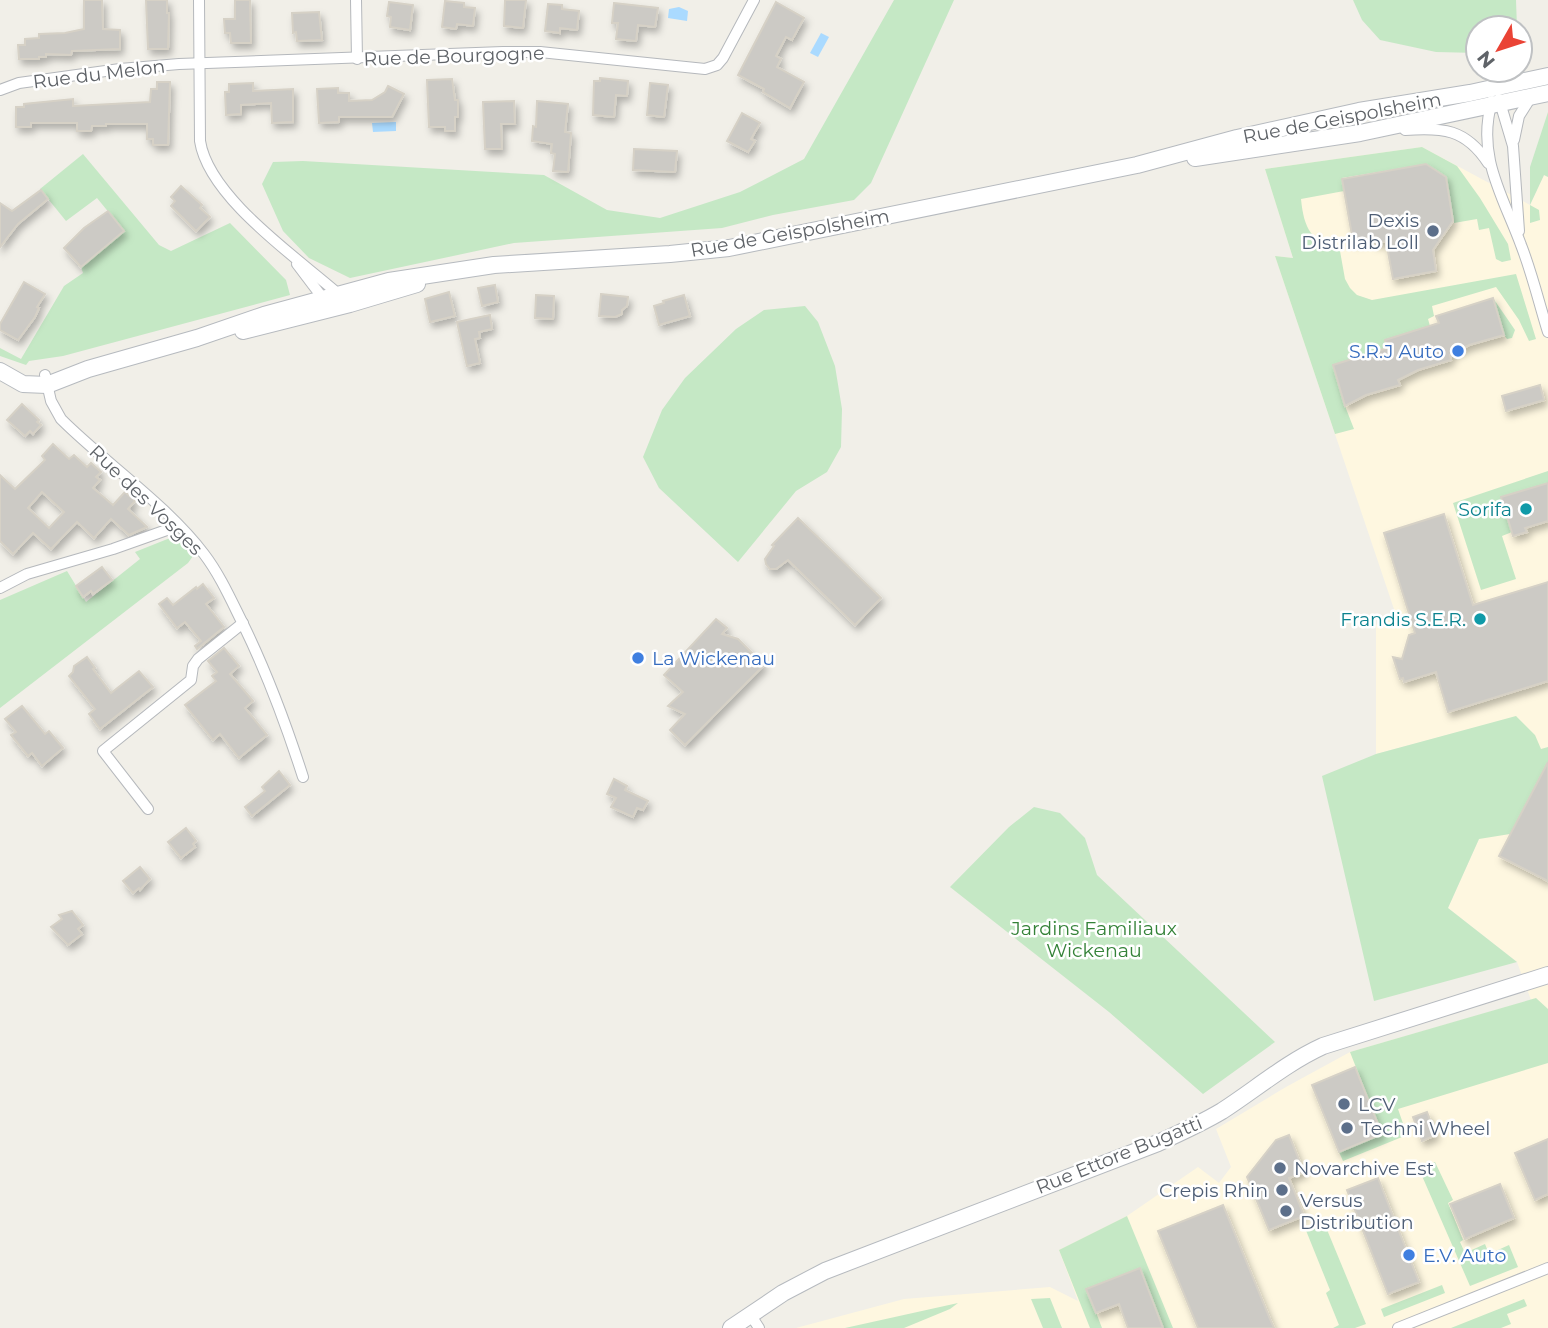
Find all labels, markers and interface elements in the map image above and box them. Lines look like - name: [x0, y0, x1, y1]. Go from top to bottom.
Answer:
- north arrow: [1464, 14, 1534, 84]
- street label: Rue de Bourgogne: [363, 41, 545, 71]
- text: N: [1472, 46, 1500, 73]
- street label: Rue du Melon: [32, 54, 166, 94]
- street label: Rue de Geispolsheim: [1241, 87, 1443, 149]
- street label: Rue de Geispolsheim: [689, 204, 891, 262]
- place label: Dexis Distrilab Loll: [1301, 209, 1419, 254]
- marker: Dexis Distrilab Loll: [1425, 223, 1441, 239]
- place label: S.R.J Auto: [1349, 340, 1444, 363]
- marker: S.R.J Auto: [1450, 343, 1466, 359]
- street label: Rue des Vosges: [85, 440, 207, 560]
- place label: Sorifa: [1458, 498, 1512, 521]
- marker: Sorifa: [1518, 501, 1534, 517]
- place label: Frandis S.E.R.: [1340, 608, 1466, 631]
- marker: Frandis S.E.R.: [1472, 611, 1488, 627]
- place label: La Wickenau: [652, 647, 775, 670]
- marker: La Wickenau: [630, 650, 646, 666]
- park label: Jardins Familiaux Wickenau: [1010, 917, 1177, 962]
- place label: LCV: [1358, 1093, 1396, 1116]
- marker: LCV: [1336, 1096, 1352, 1112]
- street label: Rue Ettore Bugatti: [1032, 1111, 1206, 1199]
- place label: Techni Wheel: [1361, 1117, 1490, 1140]
- marker: Techni Wheel: [1339, 1120, 1355, 1136]
- place label: Novarchive Est: [1294, 1157, 1434, 1180]
- marker: Novarchive Est: [1272, 1160, 1288, 1176]
- place label: Crepis Rhin: [1159, 1179, 1268, 1202]
- marker: Crepis Rhin: [1274, 1182, 1290, 1198]
- place label: Versus Distribution: [1300, 1189, 1414, 1234]
- marker: Versus Distribution: [1278, 1203, 1294, 1219]
- place label: E.V. Auto: [1423, 1244, 1506, 1267]
- marker: E.V. Auto: [1401, 1247, 1417, 1263]

